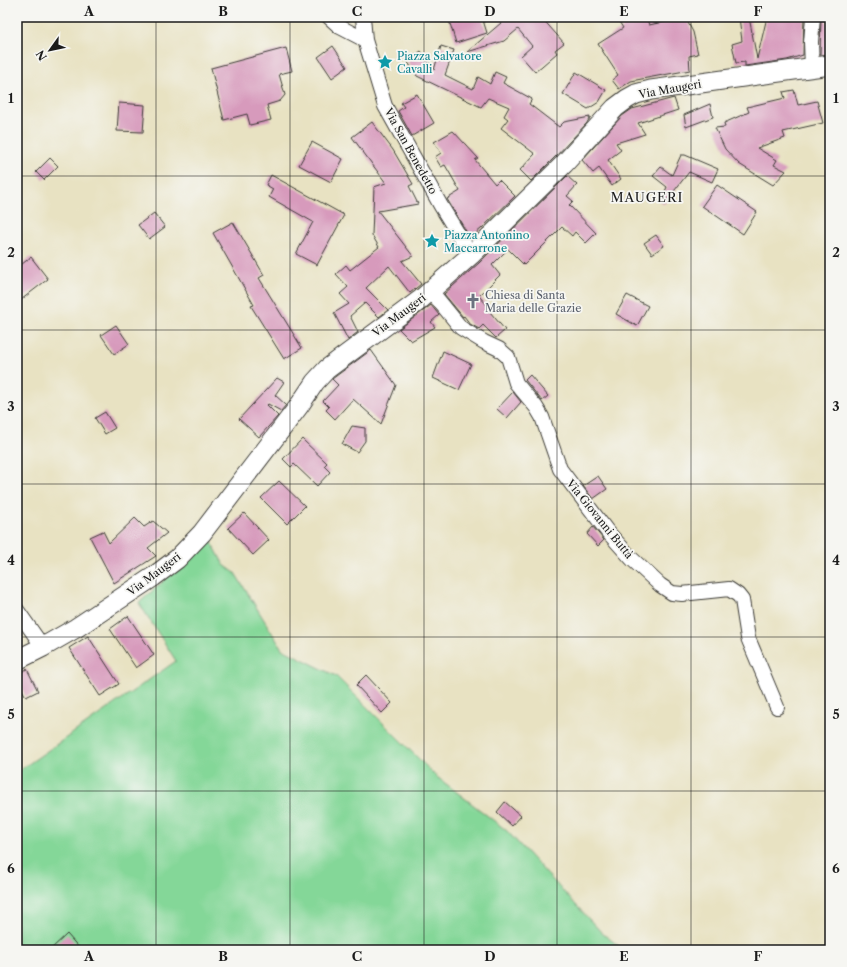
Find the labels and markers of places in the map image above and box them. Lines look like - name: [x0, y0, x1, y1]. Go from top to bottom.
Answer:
- place label: Piazza Salvatore Cavalli: [397, 49, 482, 76]
- place icon: Piazza Salvatore Cavalli: [376, 53, 394, 71]
- place label: Piazza Antonino Maccarrone: [444, 228, 530, 255]
- place icon: Piazza Antonino Maccarrone: [423, 232, 441, 250]
- place label: Chiesa di Santa Maria delle Grazie: [485, 288, 581, 315]
- church icon: Chiesa di Santa Maria delle Grazie: [464, 292, 482, 310]

